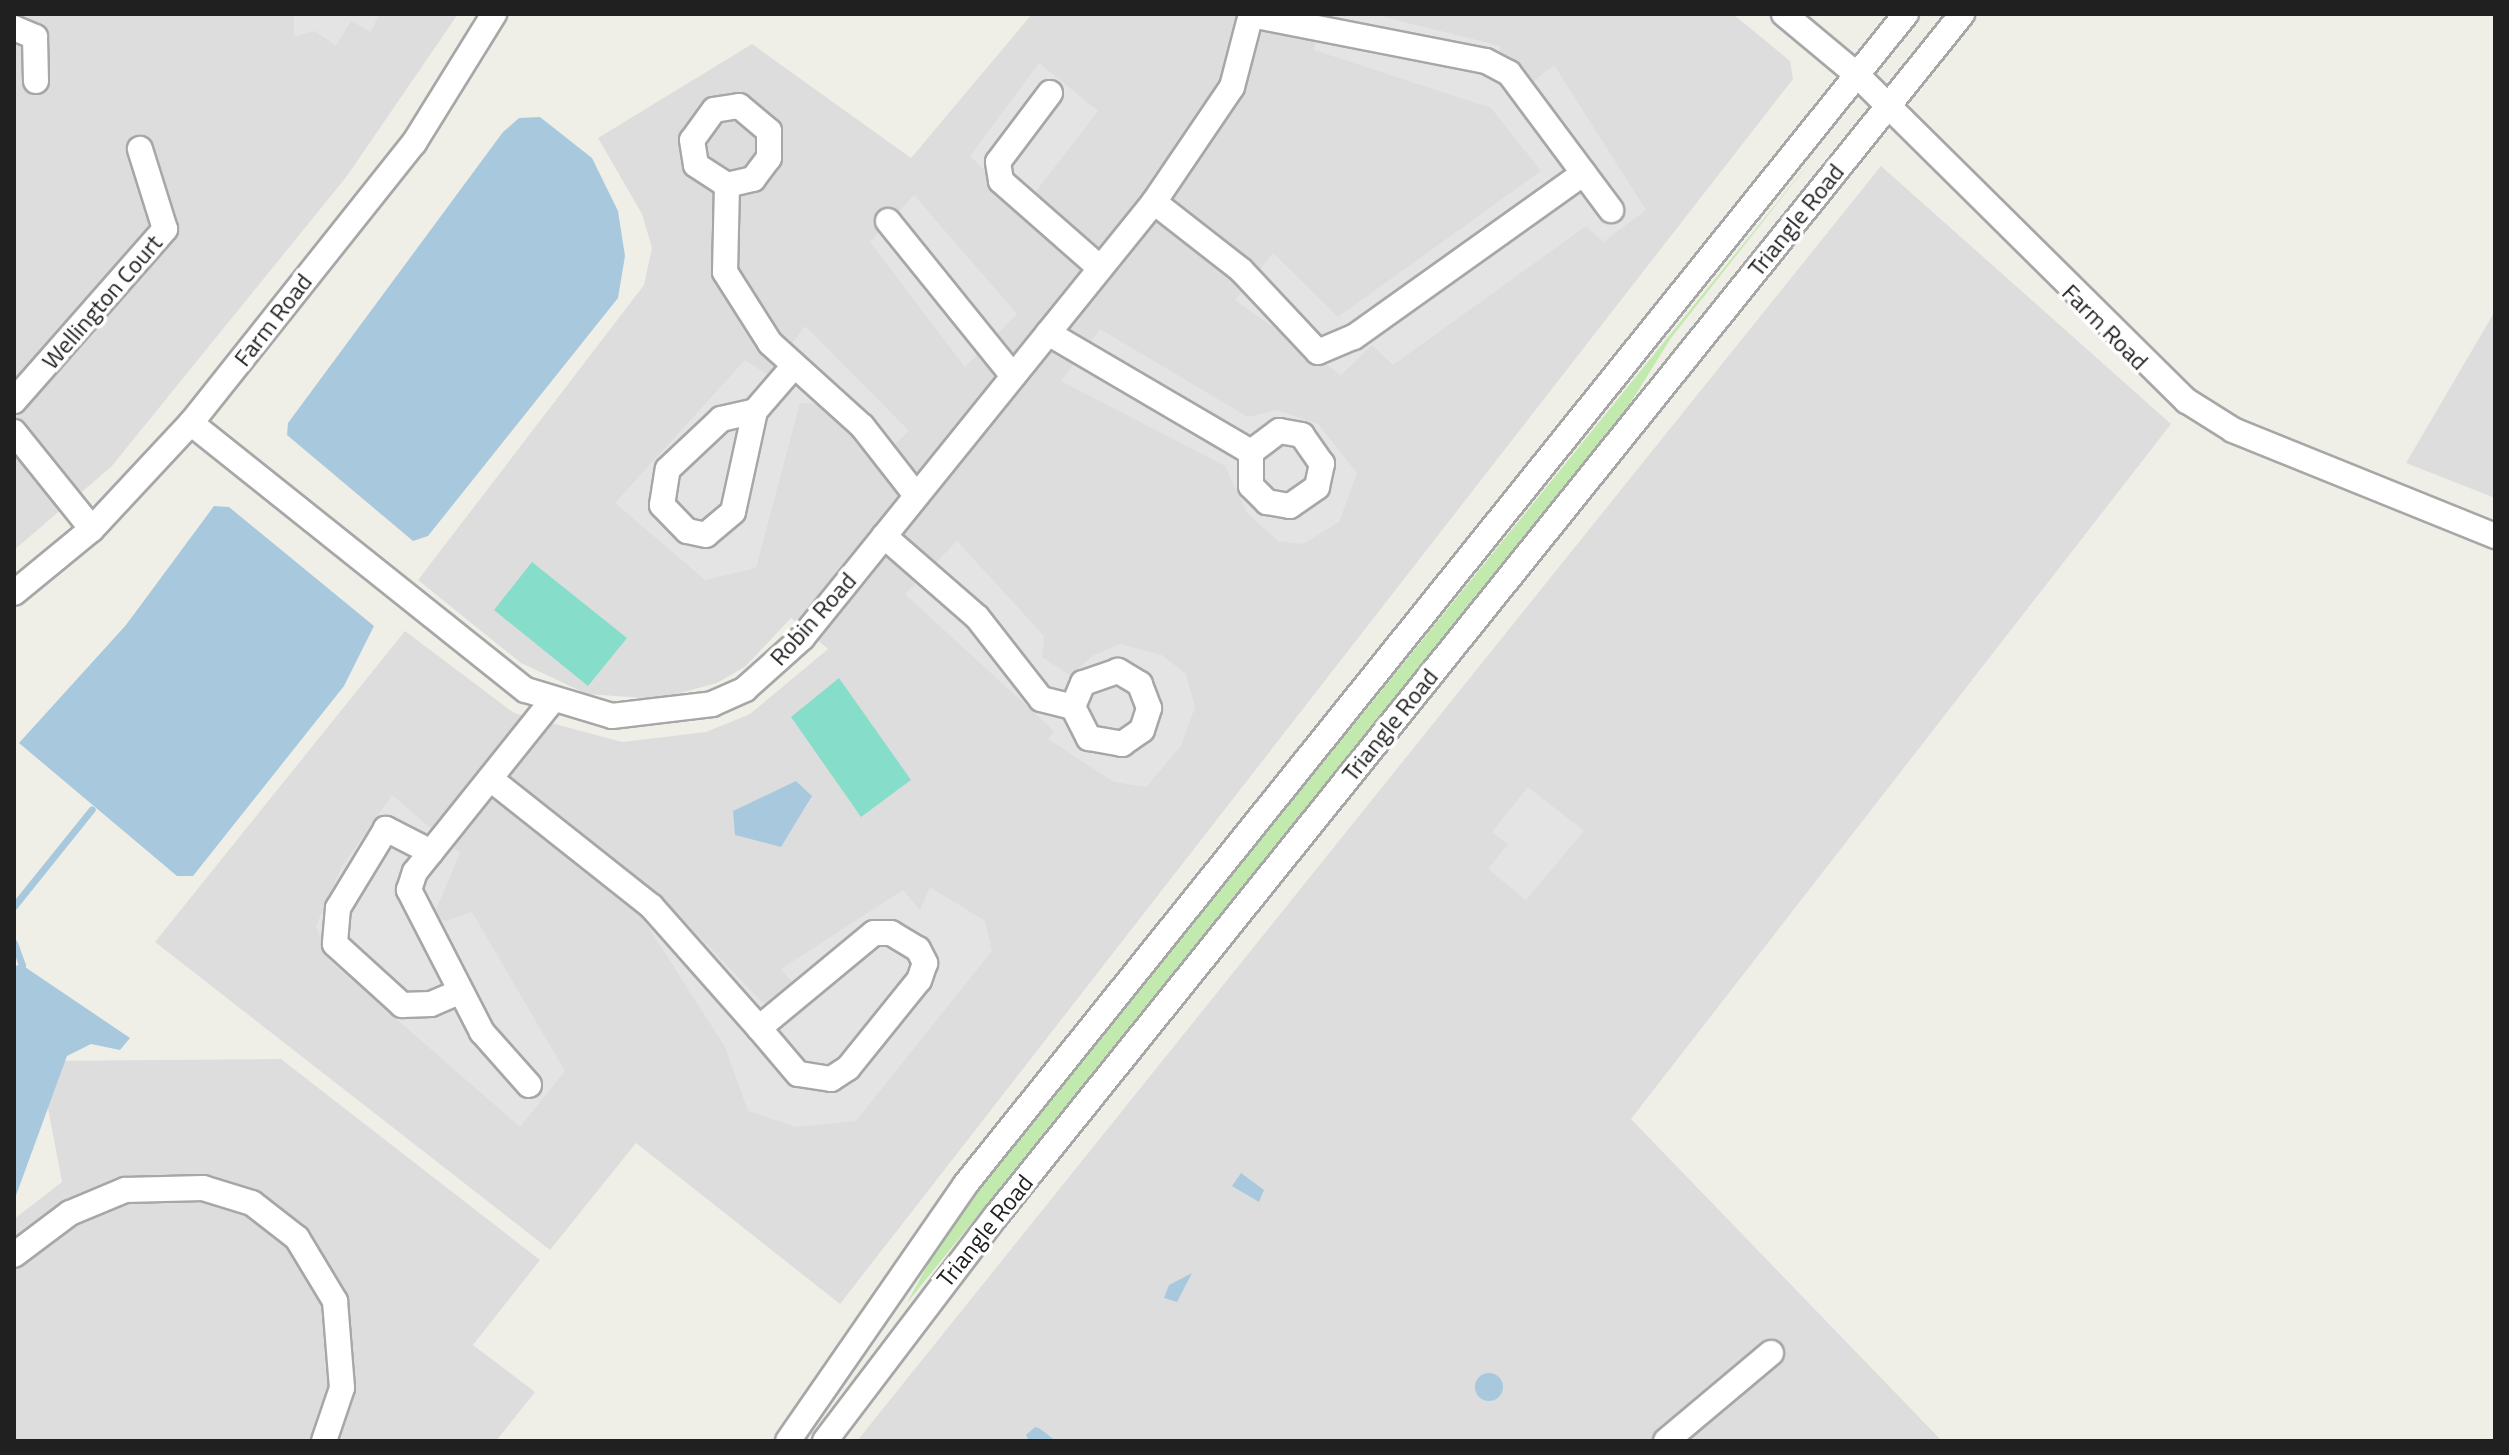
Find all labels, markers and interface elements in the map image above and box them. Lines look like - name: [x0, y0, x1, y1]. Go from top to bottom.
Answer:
- street label: Triangle Road: [1742, 158, 1850, 282]
- street label: Wellington Court: [36, 229, 168, 375]
- street label: Farm Road: [228, 268, 318, 372]
- street label: Farm Road: [2056, 278, 2154, 376]
- street label: Robin Road: [764, 567, 862, 671]
- street label: Triangle Road: [1336, 663, 1444, 787]
- street label: Triangle Road: [931, 1169, 1039, 1293]

